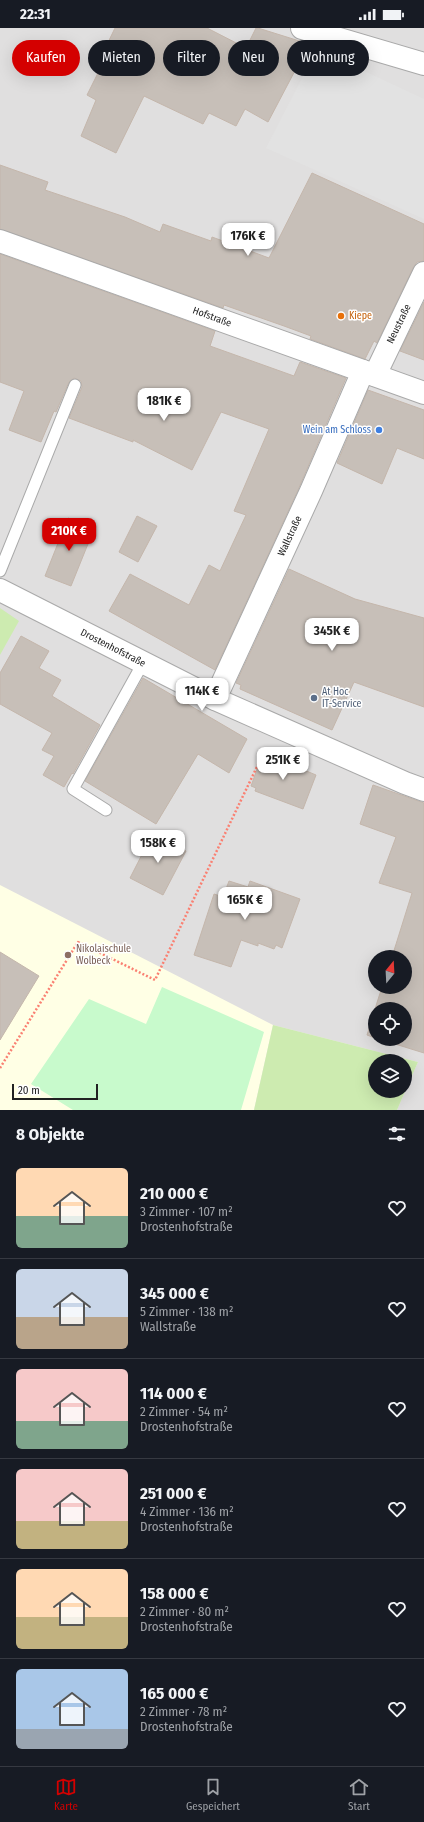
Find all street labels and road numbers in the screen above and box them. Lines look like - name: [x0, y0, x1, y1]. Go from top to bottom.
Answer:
- street label: Neustraße: [384, 302, 414, 346]
- street label: Hofstraße: [191, 304, 233, 330]
- street label: Wallstraße: [275, 514, 305, 558]
- street label: Drostenhofstraße: [78, 626, 148, 670]

